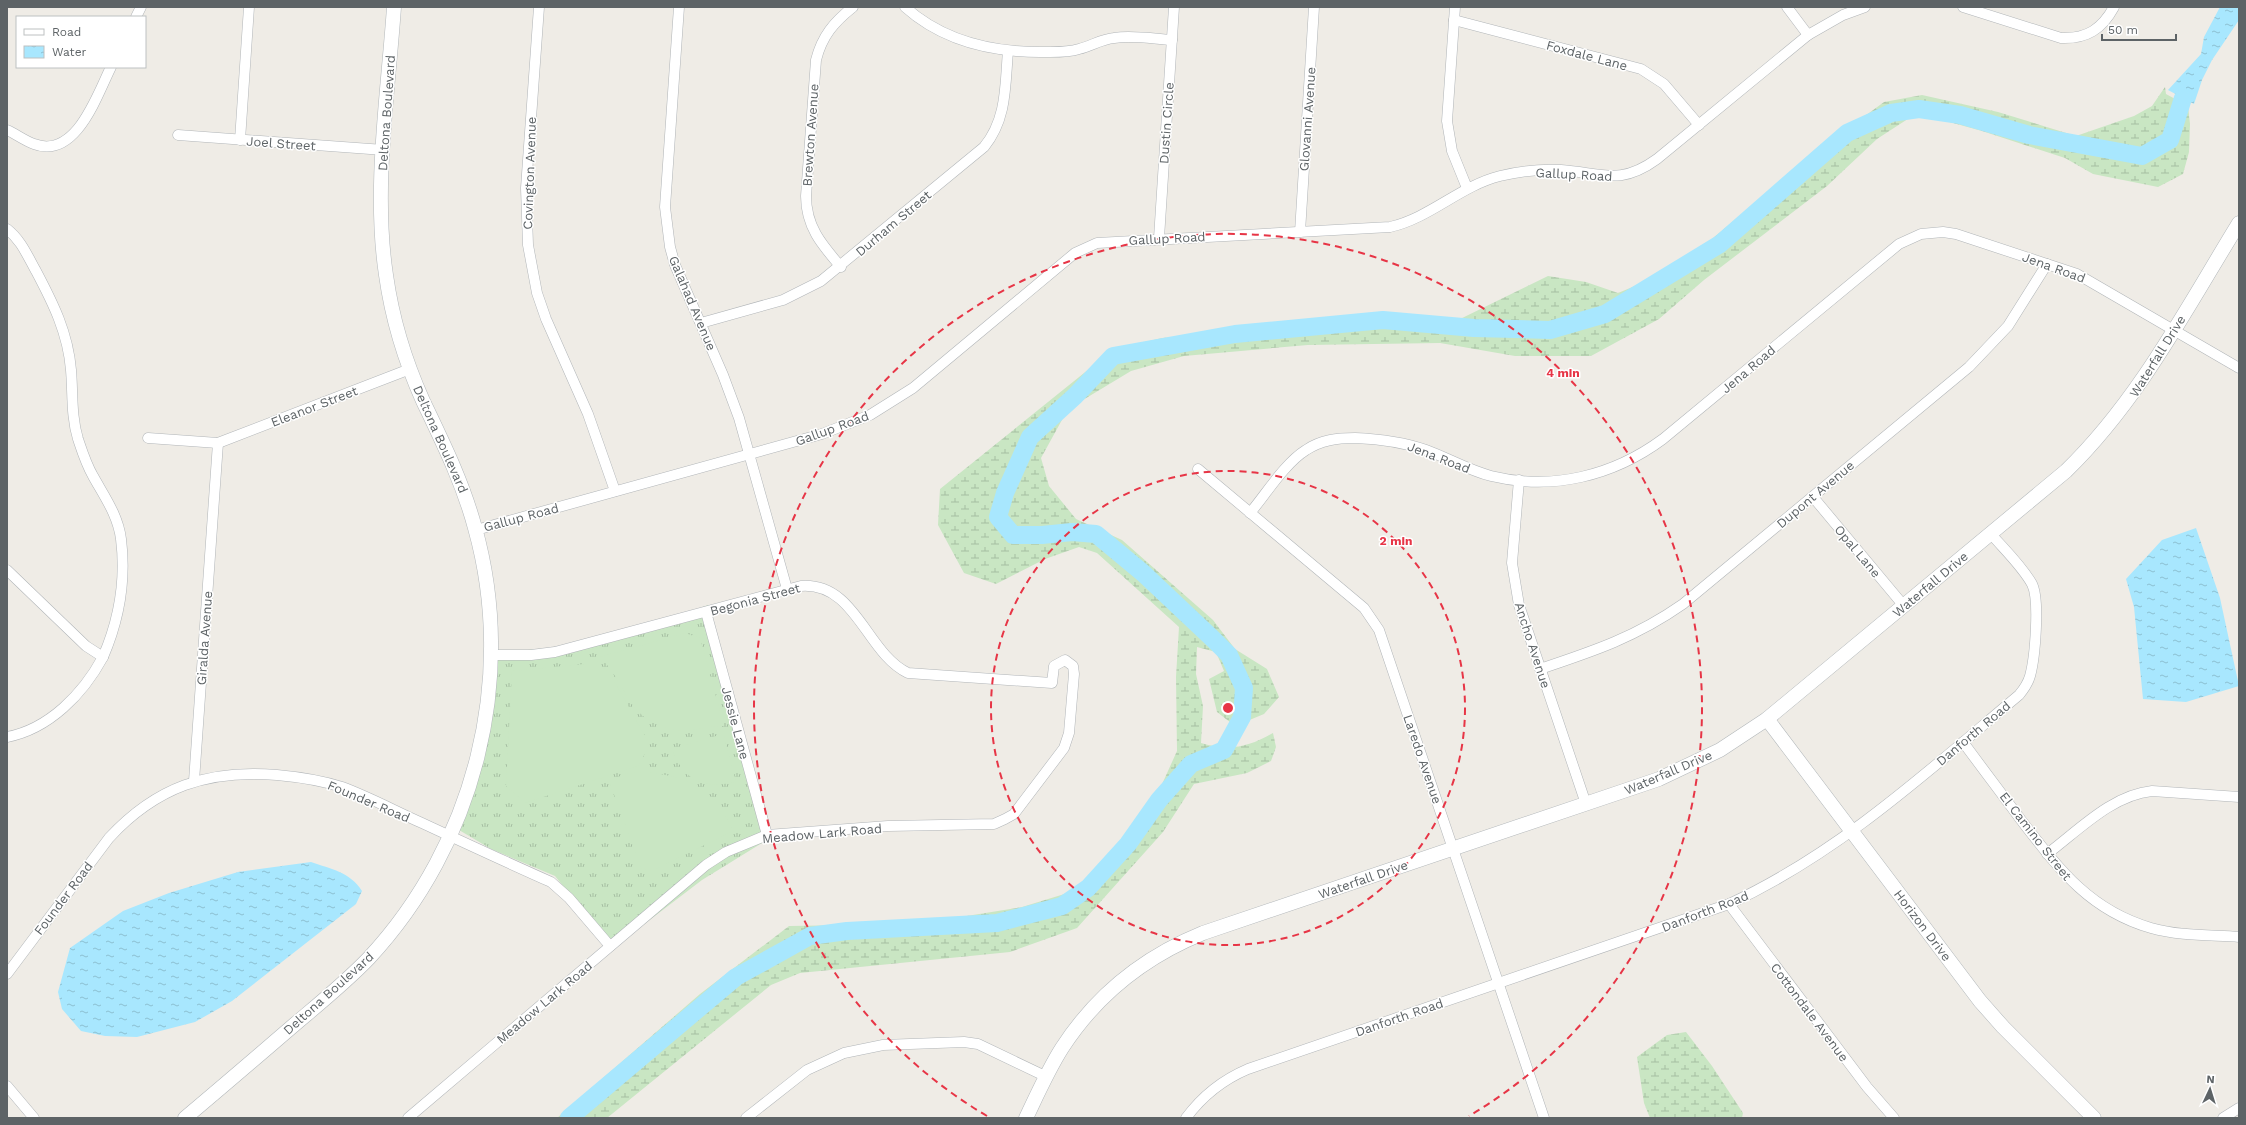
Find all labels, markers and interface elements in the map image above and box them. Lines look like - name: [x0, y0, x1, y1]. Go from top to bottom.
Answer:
- legend: [16, 16, 146, 68]
- scale bar: [2102, 16, 2176, 42]
- text: 50 m: [2108, 23, 2138, 37]
- text: Road: [52, 25, 81, 39]
- street label: Foxdale Lane: [1545, 37, 1629, 74]
- text: Water: [52, 45, 87, 59]
- street label: Deltona Boulevard: [375, 55, 398, 172]
- street label: Glovanni Avenue: [1296, 66, 1319, 172]
- street label: Dustin Circle: [1156, 82, 1177, 164]
- street label: Brewton Avenue: [799, 83, 822, 187]
- street label: Covington Avenue: [520, 116, 539, 230]
- street label: Joel Street: [246, 134, 317, 153]
- street label: Gallup Road: [1535, 165, 1613, 184]
- street label: Durham Street: [852, 187, 935, 259]
- street label: Gallup Road: [1128, 229, 1206, 248]
- street label: Jena Road: [2020, 249, 2087, 286]
- street label: Galahad Avenue: [666, 254, 719, 353]
- street label: Waterfall Drive: [2126, 313, 2189, 400]
- street label: Jena Road: [1718, 342, 1778, 396]
- text: 4 min: [1546, 366, 1580, 380]
- street label: Eleanor Street: [269, 383, 360, 430]
- street label: Deltona Boulevard: [410, 383, 471, 495]
- street label: Gallup Road: [793, 408, 871, 449]
- street label: Jena Road: [1405, 439, 1472, 476]
- street label: Dupont Avenue: [1773, 458, 1857, 531]
- street label: Gallup Road: [482, 500, 560, 535]
- street label: Opal Lane: [1831, 522, 1884, 581]
- text: 2 min: [1380, 534, 1412, 548]
- street label: Waterfall Drive: [1890, 549, 1971, 620]
- street label: Begonia Street: [708, 580, 802, 619]
- street label: Giralda Avenue: [194, 590, 215, 686]
- street label: Ancho Avenue: [1512, 600, 1554, 690]
- street label: Jessie Lane: [719, 685, 752, 761]
- street label: Danforth Road: [1933, 698, 2013, 769]
- centre of rings: [1221, 701, 1235, 715]
- street label: Laredo Avenue: [1400, 712, 1445, 806]
- street label: Waterfall Drive: [1622, 747, 1714, 798]
- street label: Founder Road: [325, 777, 412, 826]
- street label: El Camino Street: [1997, 789, 2075, 884]
- street label: Meadow Lark Road: [761, 821, 883, 846]
- street label: Waterfall Drive: [1316, 857, 1410, 902]
- street label: Founder Road: [31, 859, 96, 938]
- street label: Horizon Drive: [1891, 887, 1954, 964]
- street label: Danforth Road: [1660, 888, 1751, 935]
- street label: Deltona Boulevard: [280, 949, 377, 1038]
- street label: Meadow Lark Road: [493, 958, 595, 1047]
- street label: Cottondale Avenue: [1768, 960, 1852, 1064]
- street label: Danforth Road: [1353, 995, 1445, 1040]
- north arrow: [2190, 1069, 2230, 1109]
- text: N: [2206, 1073, 2215, 1086]

